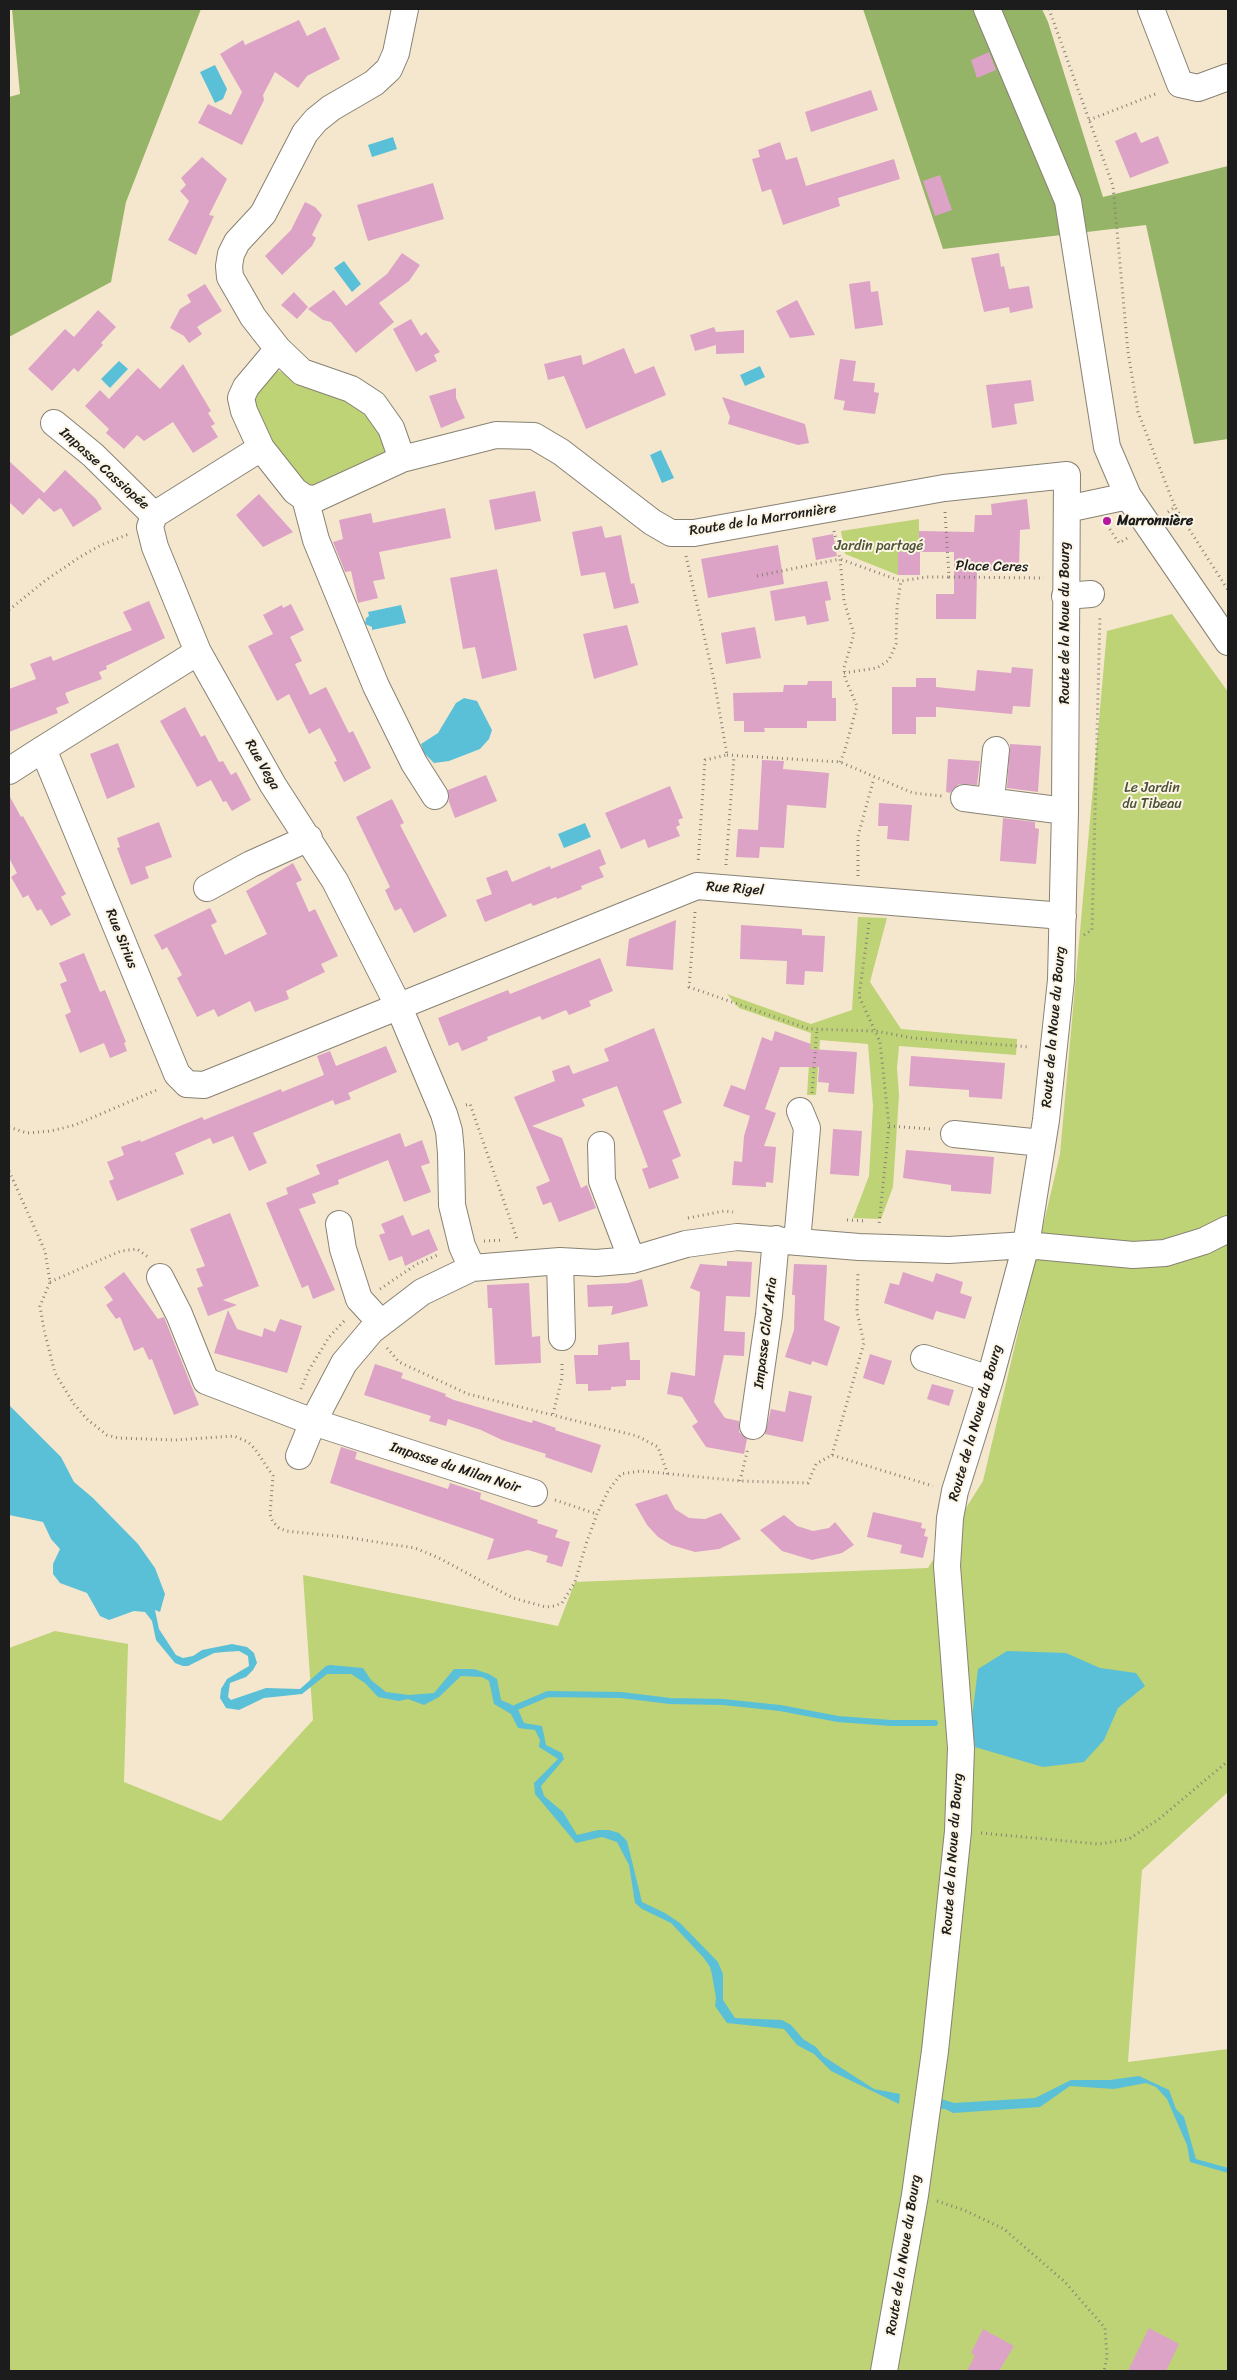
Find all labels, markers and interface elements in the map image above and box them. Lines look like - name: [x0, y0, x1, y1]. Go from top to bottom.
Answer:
- street label: Impasse Cassiopée: [56, 424, 152, 514]
- street label: Route de la Marronnière: [688, 500, 838, 540]
- place label: Marronnière: [1117, 513, 1193, 529]
- marker: Marronnière: [1101, 515, 1113, 527]
- park label: Jardin partagé: [835, 538, 923, 554]
- street label: Route de la Noue du Bourg: [1057, 542, 1073, 704]
- street label: Place Ceres: [956, 558, 1028, 576]
- street label: Rue Vega: [241, 737, 283, 793]
- park label: Le Jardin du Tibeau: [1122, 780, 1182, 812]
- street label: Rue Rigel: [706, 879, 764, 899]
- street label: Rue Sirius: [101, 907, 141, 971]
- street label: Route de la Noue du Bourg: [1039, 946, 1069, 1108]
- street label: Impasse Clod'Aria: [751, 1276, 781, 1390]
- street label: Route de la Noue du Bourg: [946, 1343, 1006, 1503]
- street label: Impasse du Milan Noir: [388, 1439, 522, 1497]
- street label: Route de la Noue du Bourg: [939, 1773, 967, 1935]
- street label: Route de la Noue du Bourg: [883, 2174, 925, 2336]

